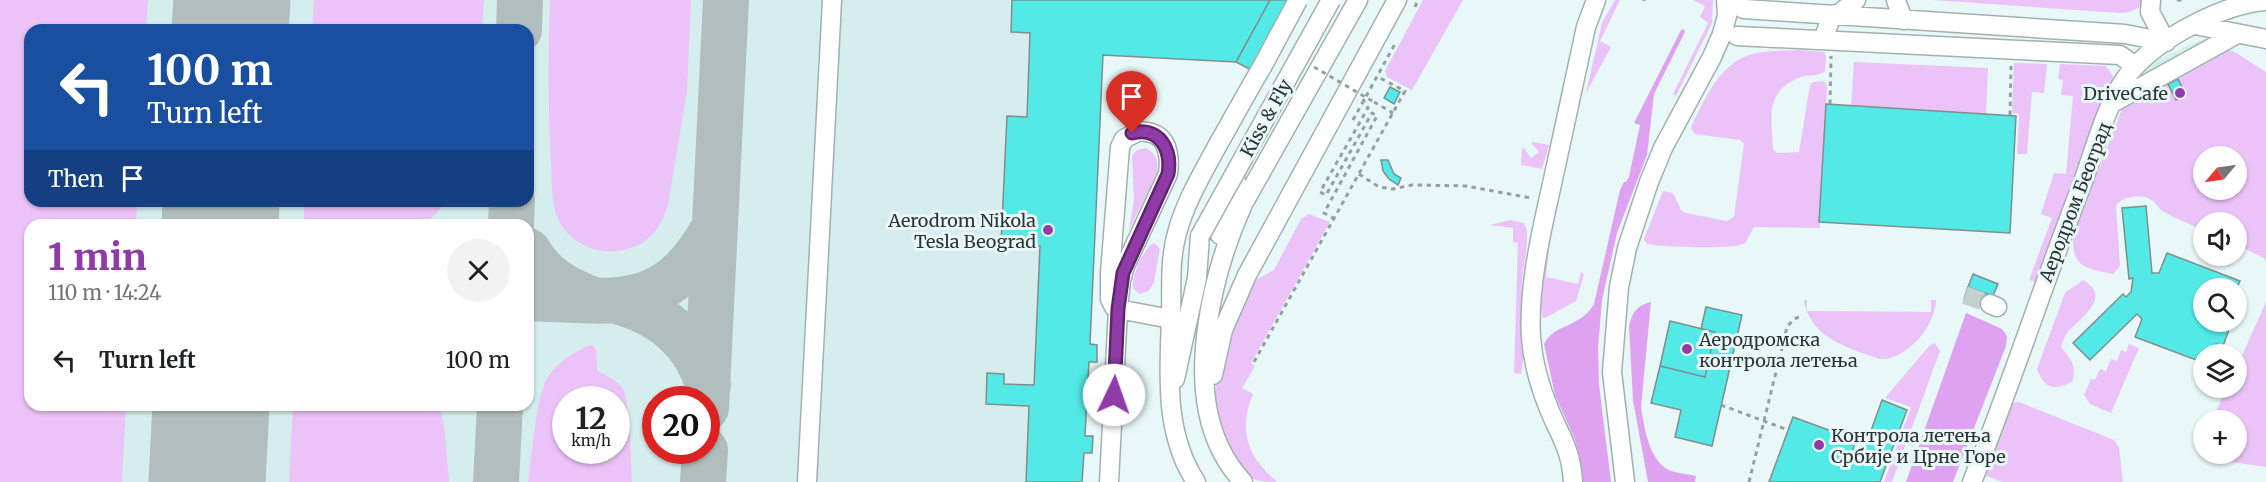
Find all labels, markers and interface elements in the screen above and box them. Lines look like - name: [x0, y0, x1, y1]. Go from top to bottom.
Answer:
- text: 100 m: [147, 44, 273, 96]
- icon: left: [48, 48, 126, 126]
- pin: [1106, 71, 1157, 133]
- street label: Kiss & Fly: [1235, 75, 1297, 161]
- icon: arrive: [1115, 80, 1148, 113]
- place label: DriveCafe: [2083, 82, 2168, 105]
- marker: DriveCafe: [2173, 86, 2187, 100]
- text: Turn left: [147, 96, 262, 130]
- street label: Аеродром Београд: [2034, 119, 2116, 286]
- north arrow: [2193, 146, 2247, 200]
- map controls: [2193, 146, 2247, 464]
- icon: arrive: [116, 162, 149, 195]
- text: Then: [48, 165, 104, 193]
- place label: Aerodrom Nikola Tesla Beograd: [887, 209, 1036, 253]
- button: sound: [2193, 212, 2247, 266]
- marker: Aerodrom Nikola Tesla Beograd: [1041, 223, 1055, 237]
- text: 1 min: [48, 235, 147, 280]
- button: close: [447, 239, 510, 302]
- button: search: [2193, 278, 2247, 332]
- text: 110 m · 14:24: [48, 280, 161, 305]
- place label: Аеродромска контрола летења: [1698, 328, 1858, 372]
- marker: Аеродромска контрола летења: [1680, 342, 1694, 356]
- icon: left: [48, 344, 81, 377]
- button: layers: [2193, 344, 2247, 398]
- text: Turn left: [99, 346, 196, 374]
- text: 100 m: [445, 346, 510, 374]
- position arrow: [1082, 363, 1146, 427]
- speed limit sign: 20: [642, 386, 720, 464]
- text: 12: [575, 399, 607, 437]
- button: +: [2193, 410, 2247, 464]
- place label: Контрола летења Србије и Црне Горе: [1831, 424, 2006, 468]
- text: km/h: [571, 431, 611, 450]
- marker: Контрола летења Србије и Црне Горе: [1812, 438, 1826, 452]

